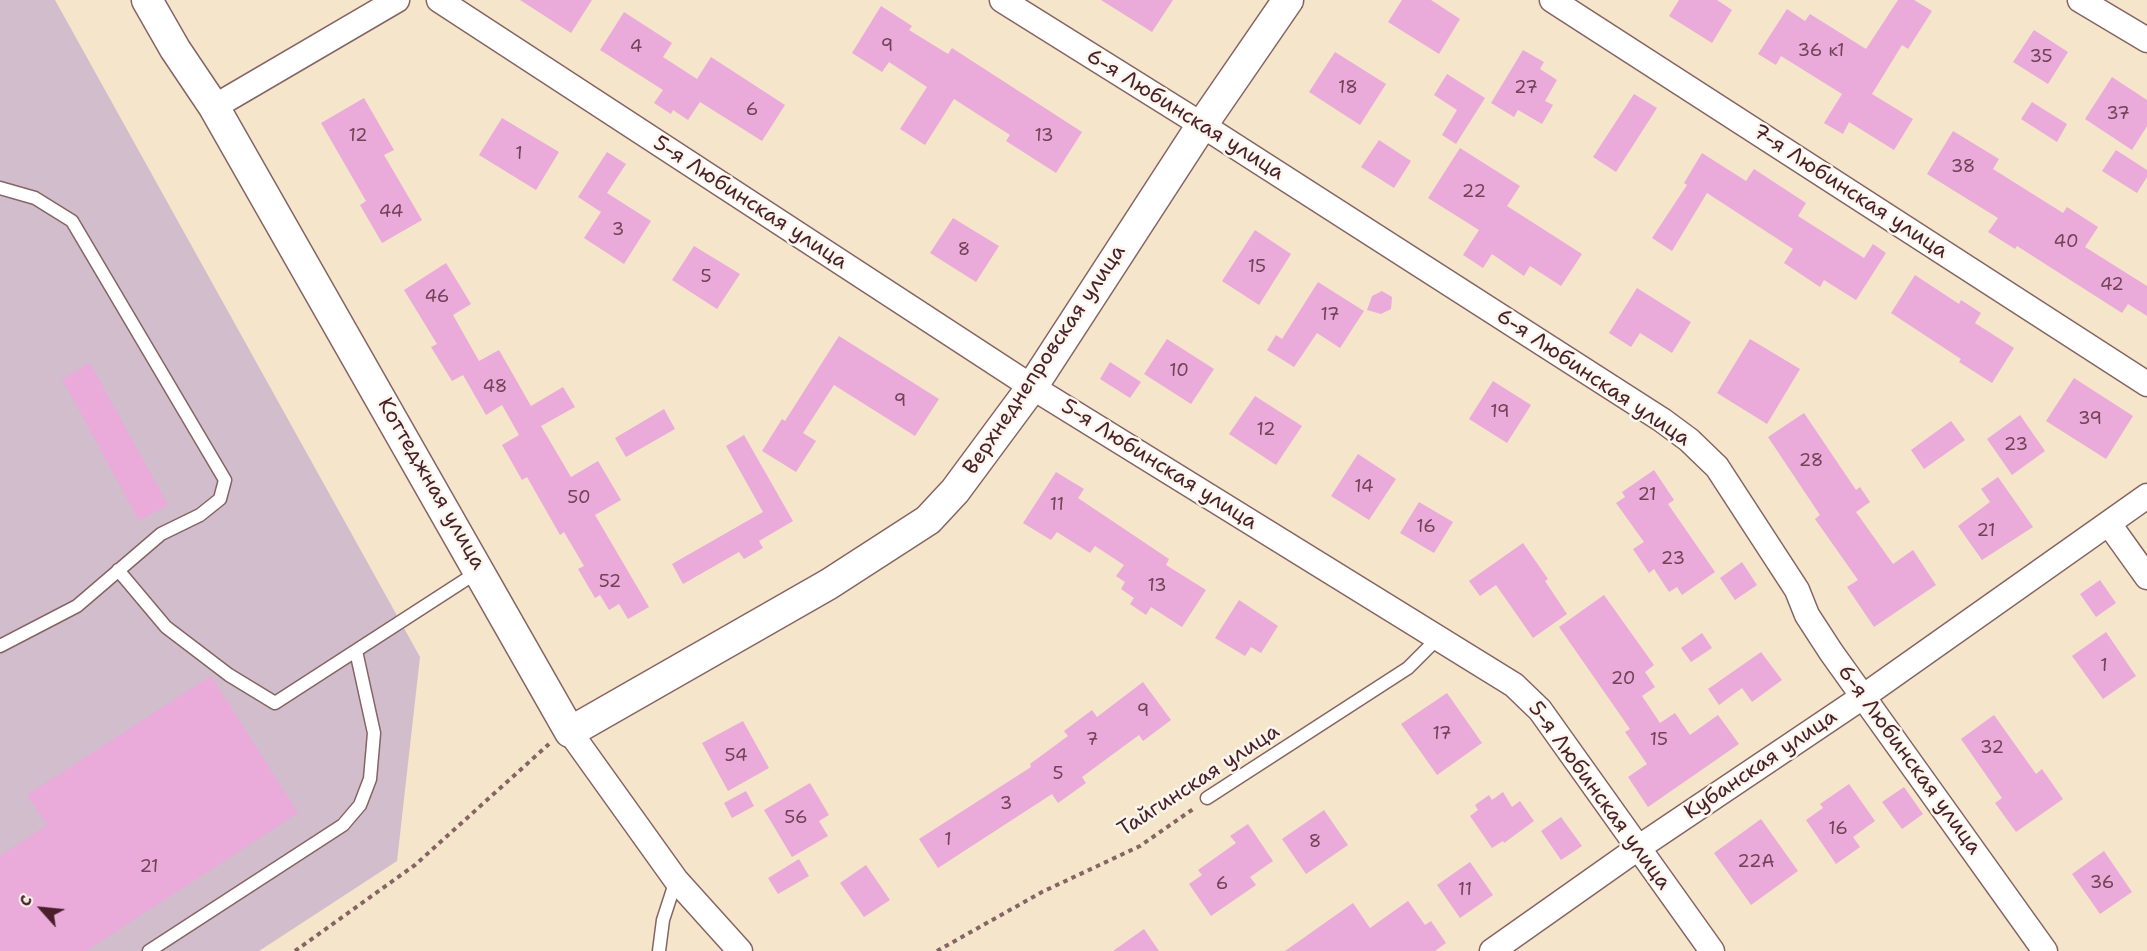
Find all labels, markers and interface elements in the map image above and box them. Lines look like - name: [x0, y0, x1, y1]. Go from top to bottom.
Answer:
- house number: 9: [881, 35, 893, 57]
- house number: 4: [630, 36, 642, 58]
- house number: 36 к1: [1798, 40, 1844, 62]
- street label: 6-я Любинская улица: [1082, 44, 1288, 186]
- house number: 35: [2029, 46, 2053, 68]
- house number: 18: [1338, 77, 1358, 99]
- house number: 27: [1514, 77, 1538, 99]
- house number: 6: [746, 99, 758, 121]
- house number: 37: [2106, 103, 2130, 125]
- street label: 7-я Любинская улица: [1748, 119, 1952, 265]
- house number: 12: [348, 125, 368, 147]
- house number: 13: [1034, 125, 1054, 147]
- street label: 5-я Любинская улица: [648, 131, 852, 275]
- house number: 1: [515, 143, 523, 165]
- house number: 38: [1951, 156, 1975, 178]
- house number: 22: [1462, 181, 1486, 203]
- house number: 44: [379, 201, 403, 223]
- house number: 3: [612, 219, 624, 241]
- house number: 40: [2053, 231, 2079, 253]
- house number: 8: [958, 239, 970, 261]
- street label: Верхнеднепровская улица: [959, 240, 1131, 480]
- house number: 15: [1248, 256, 1266, 278]
- house number: 5: [700, 266, 712, 288]
- house number: 42: [2100, 274, 2124, 296]
- house number: 46: [425, 286, 449, 308]
- house number: 17: [1320, 304, 1340, 326]
- street label: 6-я Любинская улица: [1491, 304, 1695, 452]
- house number: 10: [1169, 360, 1189, 382]
- house number: 48: [483, 376, 507, 398]
- house number: 9: [894, 390, 906, 412]
- street label: Коттеджная улица: [372, 394, 490, 574]
- street label: 5-я Любинская улица: [1056, 394, 1262, 536]
- house number: 19: [1490, 401, 1510, 423]
- house number: 39: [2078, 408, 2102, 430]
- house number: 12: [1256, 419, 1276, 441]
- house number: 23: [2004, 434, 2028, 456]
- house number: 28: [1799, 450, 1823, 472]
- house number: 14: [1354, 476, 1374, 498]
- house number: 21: [1637, 484, 1657, 506]
- house number: 50: [567, 487, 591, 509]
- house number: 11: [1050, 494, 1064, 516]
- house number: 16: [1416, 516, 1436, 538]
- house number: 21: [1976, 520, 1996, 542]
- house number: 23: [1661, 548, 1685, 570]
- house number: 52: [599, 571, 621, 593]
- house number: 13: [1147, 575, 1167, 597]
- house number: 1: [2100, 655, 2108, 677]
- street label: 6-я Любинская улица: [1832, 660, 1986, 860]
- house number: 20: [1611, 668, 1635, 690]
- street label: 5-я Любинская улица: [1522, 697, 1676, 895]
- house number: 9: [1137, 700, 1149, 722]
- street label: Кубанская улица: [1680, 705, 1842, 825]
- street label: Тайгинская улица: [1113, 719, 1285, 843]
- house number: 17: [1432, 723, 1452, 745]
- house number: 7: [1086, 729, 1098, 751]
- house number: 15: [1650, 729, 1668, 751]
- house number: 32: [1980, 737, 2004, 759]
- house number: 54: [724, 745, 748, 767]
- house number: 5: [1052, 763, 1064, 785]
- house number: 3: [1000, 793, 1012, 815]
- house number: 56: [784, 807, 808, 829]
- house number: 16: [1828, 818, 1848, 840]
- house number: 1: [944, 829, 952, 851]
- house number: 8: [1309, 831, 1321, 853]
- house number: 22А: [1737, 851, 1775, 873]
- house number: 21: [139, 856, 159, 878]
- house number: 36: [2090, 872, 2114, 894]
- house number: 6: [1216, 873, 1228, 895]
- north arrow: [12, 879, 72, 939]
- house number: 11: [1458, 879, 1472, 901]
- text: С: [14, 891, 37, 910]

